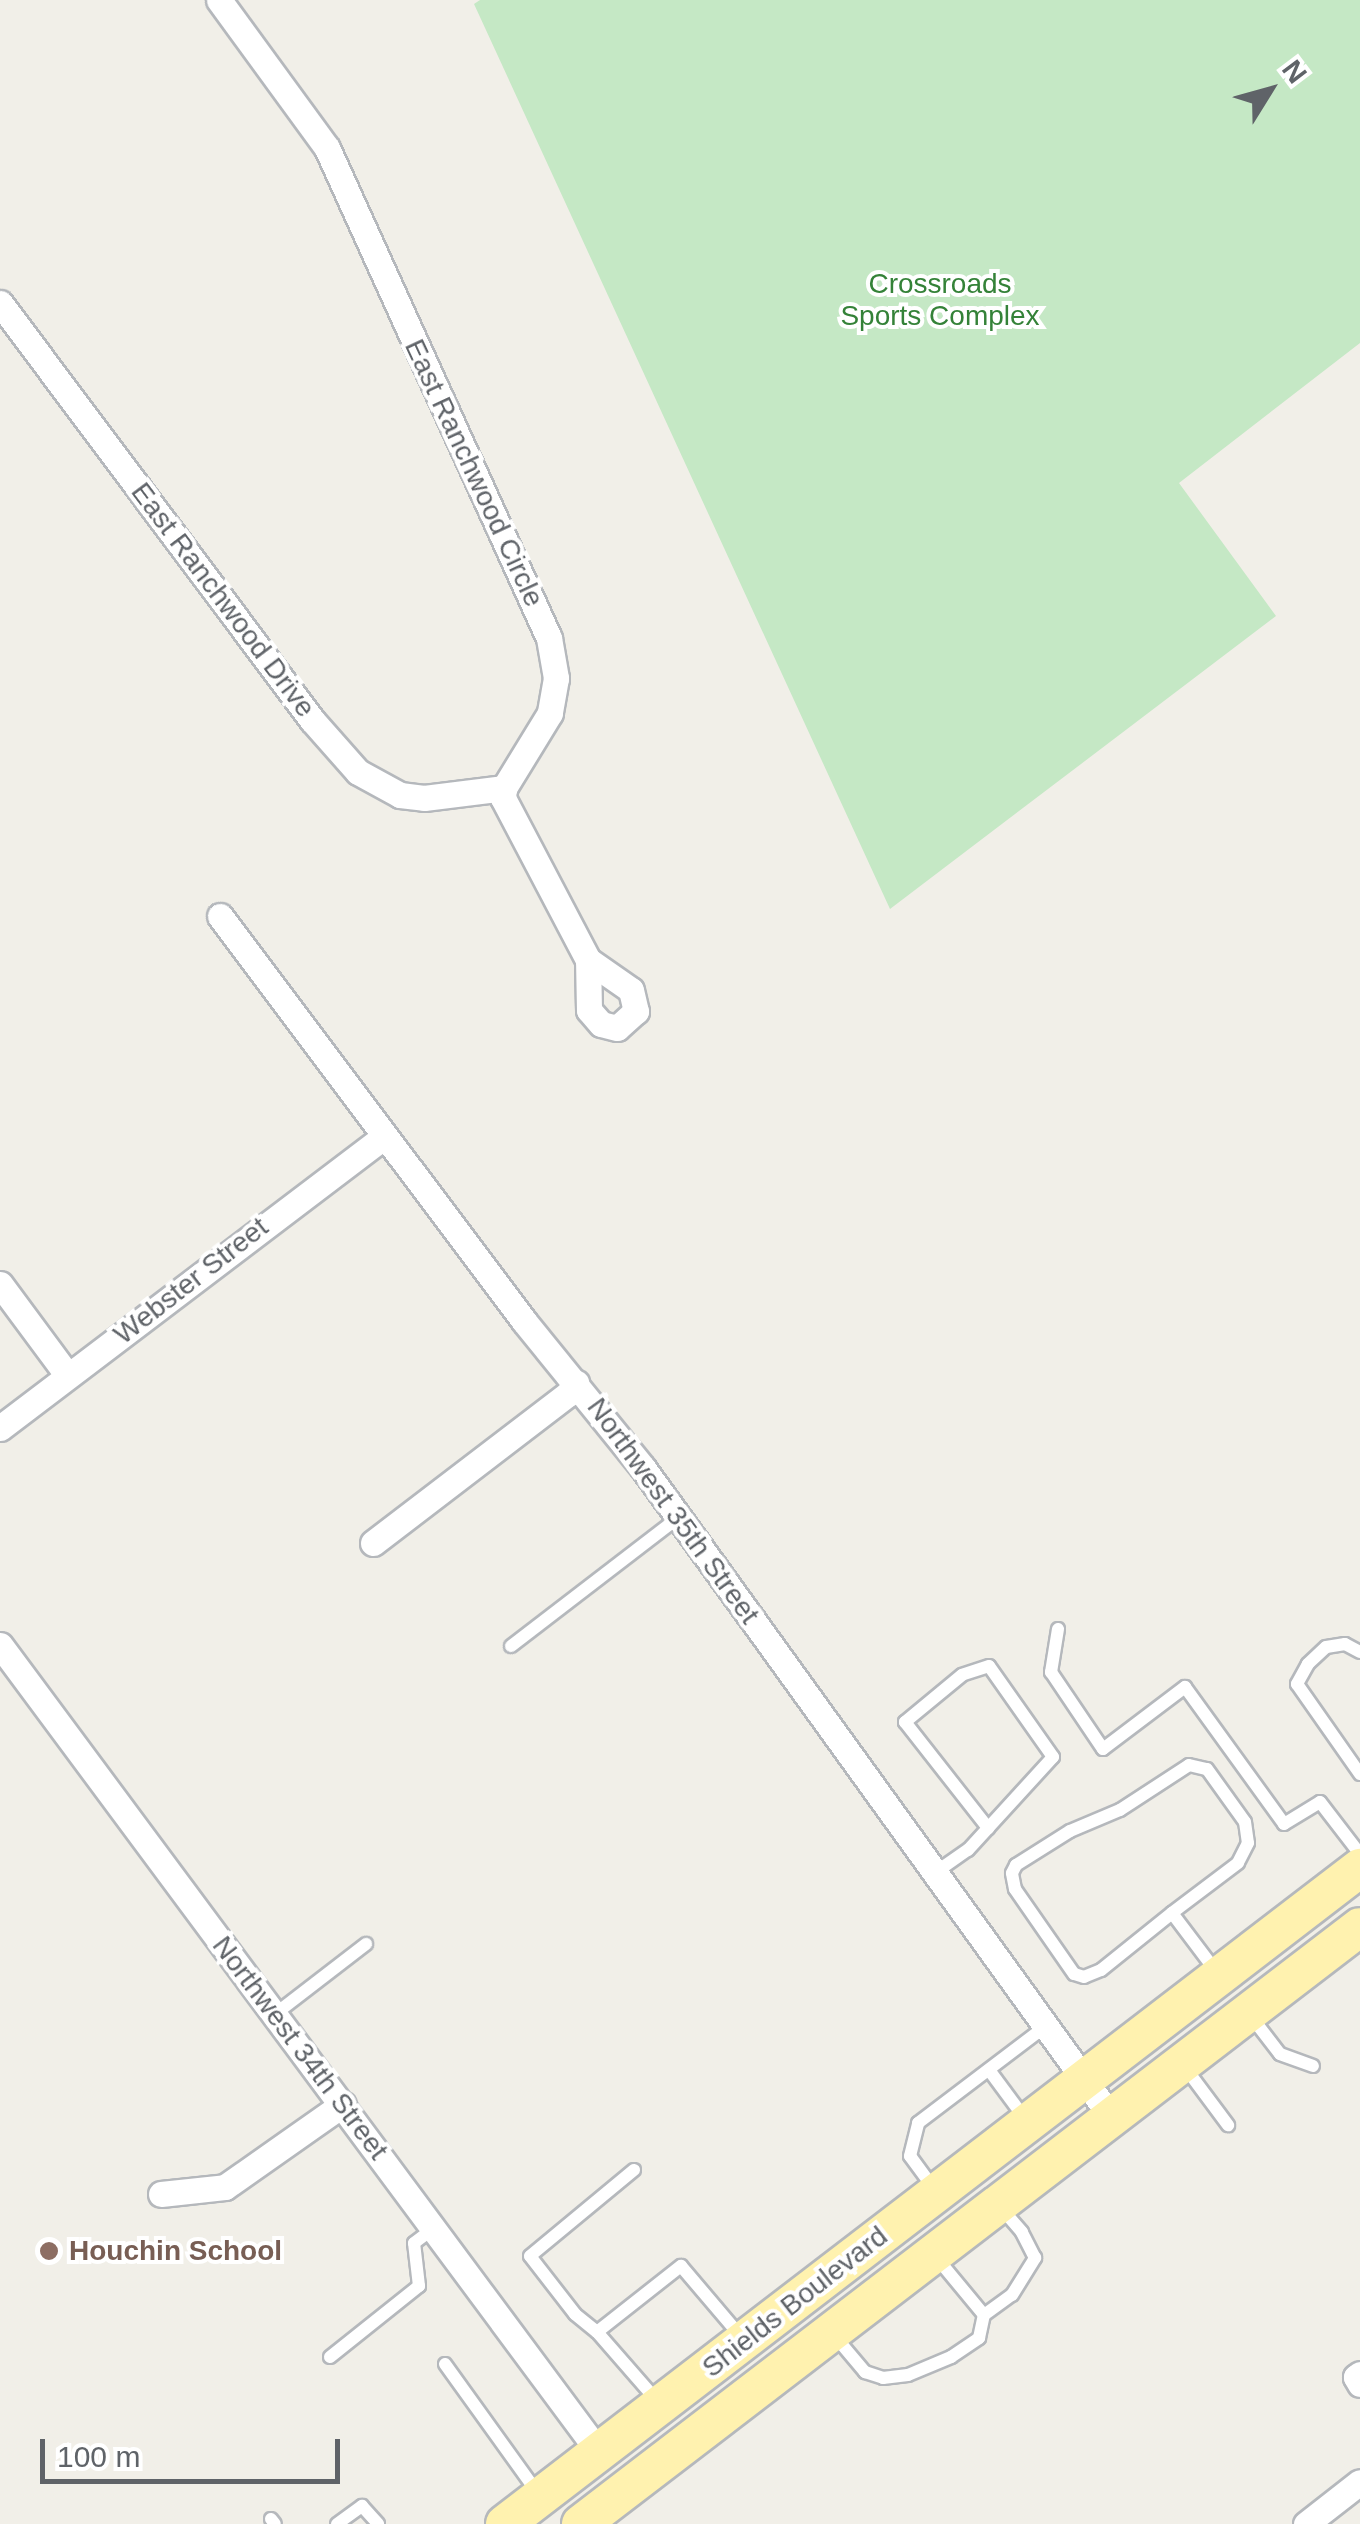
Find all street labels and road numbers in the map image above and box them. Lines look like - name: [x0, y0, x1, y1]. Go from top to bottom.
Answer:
- street label: East Ranchwood Circle: [397, 334, 551, 612]
- street label: East Ranchwood Drive: [124, 476, 322, 724]
- street label: Webster Street: [107, 1210, 275, 1352]
- street label: Northwest 35th Street: [580, 1392, 766, 1630]
- street label: Northwest 34th Street: [205, 1930, 395, 2166]
- street label: Shields Boulevard: [696, 2219, 894, 2385]

